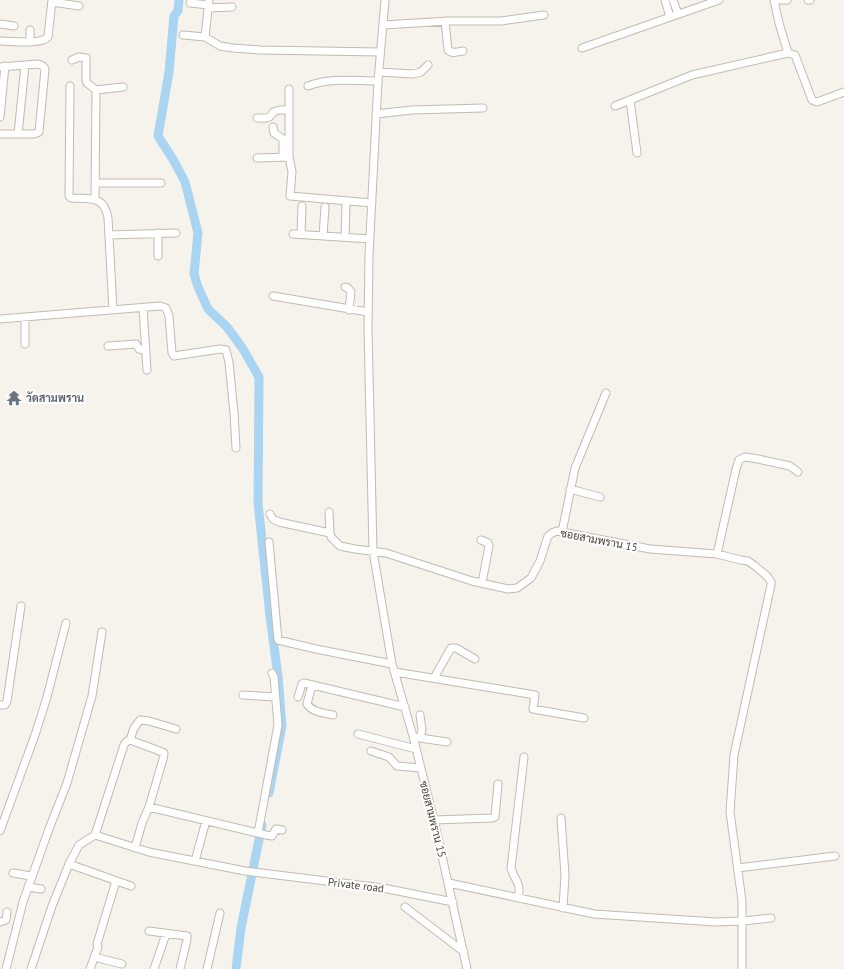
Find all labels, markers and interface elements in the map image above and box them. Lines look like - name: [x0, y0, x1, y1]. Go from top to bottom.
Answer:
- temple icon: วัดสามพราน: [5, 389, 23, 407]
- place label: วัดสามพราน: [26, 391, 84, 405]
- street label: ซอยสามพราน 15: [559, 526, 639, 554]
- street label: ซอยสามพราน 15: [417, 779, 449, 859]
- street label: Private road: [327, 875, 385, 895]

